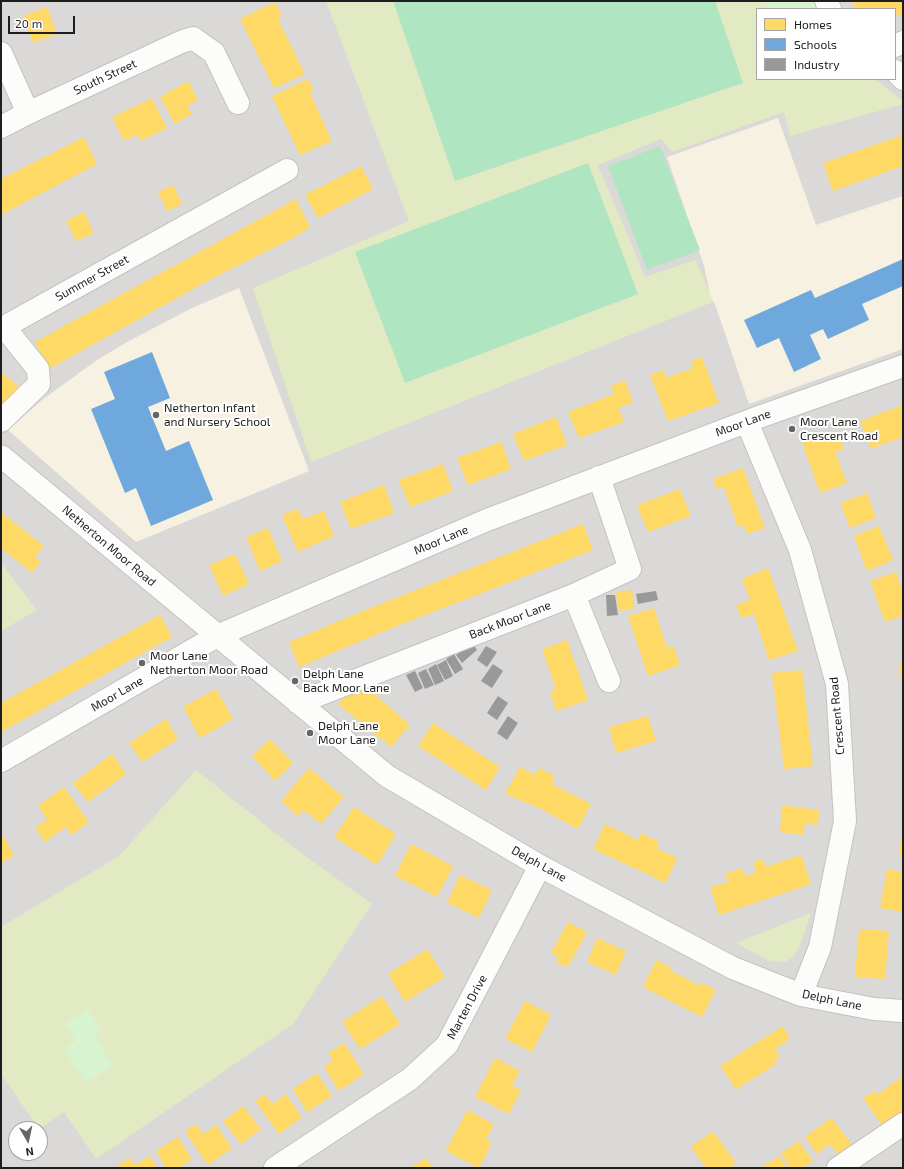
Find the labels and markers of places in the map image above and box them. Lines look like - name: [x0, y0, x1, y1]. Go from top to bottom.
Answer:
- place label: Netherton Infant and Nursery School: [164, 401, 270, 429]
- marker: Netherton Infant and Nursery School: [151, 410, 161, 420]
- place label: Moor Lane Crescent Road: [800, 415, 878, 443]
- marker: Moor Lane Crescent Road: [787, 424, 797, 434]
- place label: Moor Lane Netherton Moor Road: [150, 649, 268, 677]
- marker: Moor Lane Netherton Moor Road: [137, 658, 147, 668]
- place label: Delph Lane Back Moor Lane: [303, 667, 389, 695]
- marker: Delph Lane Back Moor Lane: [290, 676, 300, 686]
- place label: Delph Lane Moor Lane: [318, 719, 379, 747]
- marker: Delph Lane Moor Lane: [305, 728, 315, 738]

